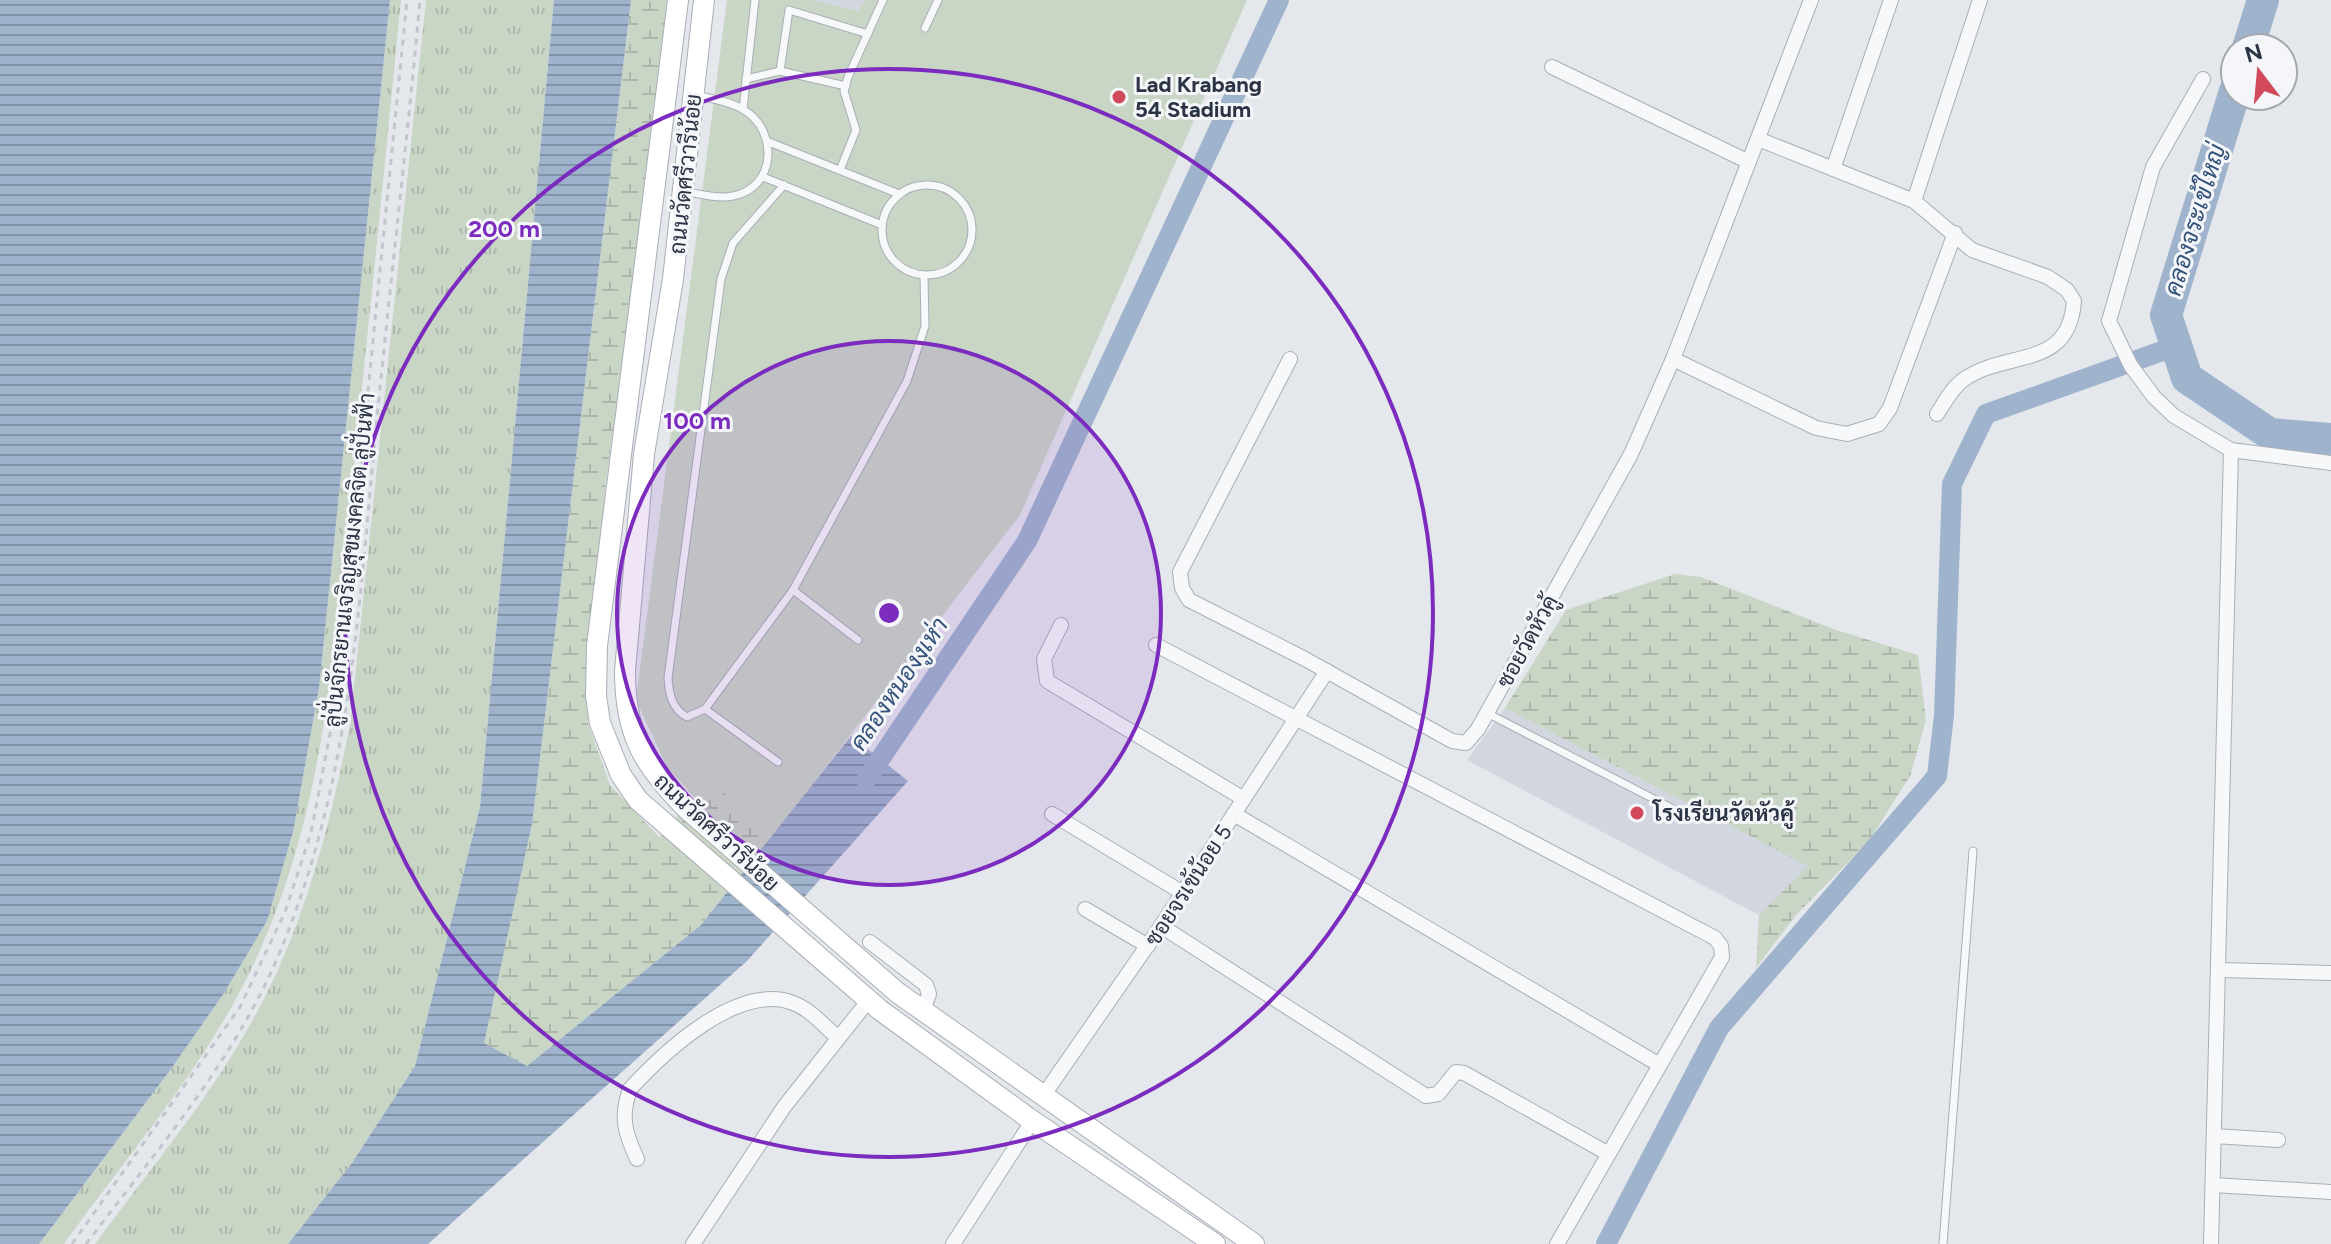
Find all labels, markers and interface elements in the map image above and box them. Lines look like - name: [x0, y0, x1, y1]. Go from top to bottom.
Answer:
- north arrow: [2219, 32, 2299, 112]
- text: N: [2242, 38, 2266, 69]
- place label: Lad Krabang 54 Stadium: [1135, 71, 1262, 123]
- marker: Lad Krabang 54 Stadium: [1110, 88, 1128, 106]
- street label: ถนนวัดศรีวารีน้อย: [663, 92, 707, 256]
- water label: คลองจระเข้ใหญ่: [2157, 139, 2232, 299]
- text: 200 m: [468, 214, 540, 243]
- street label: ลู่ปั่นจักรยานเจริญสุขมงคลจิต ลู่ปั่นฟ้า: [313, 391, 382, 729]
- text: 100 m: [663, 406, 731, 435]
- street label: ซอยวัดหัวคู้: [1490, 589, 1566, 693]
- centre of rings: [875, 599, 903, 627]
- water label: คลองหนองงูเห่า: [843, 612, 956, 757]
- street label: ถนนวัดศรีวารีน้อย: [649, 767, 785, 897]
- place label: โรงเรียนวัดหัวคู้: [1651, 799, 1795, 829]
- marker: โรงเรียนวัดหัวคู้: [1628, 804, 1646, 822]
- street label: ซอยจรเข้น้อย 5: [1138, 819, 1238, 951]

